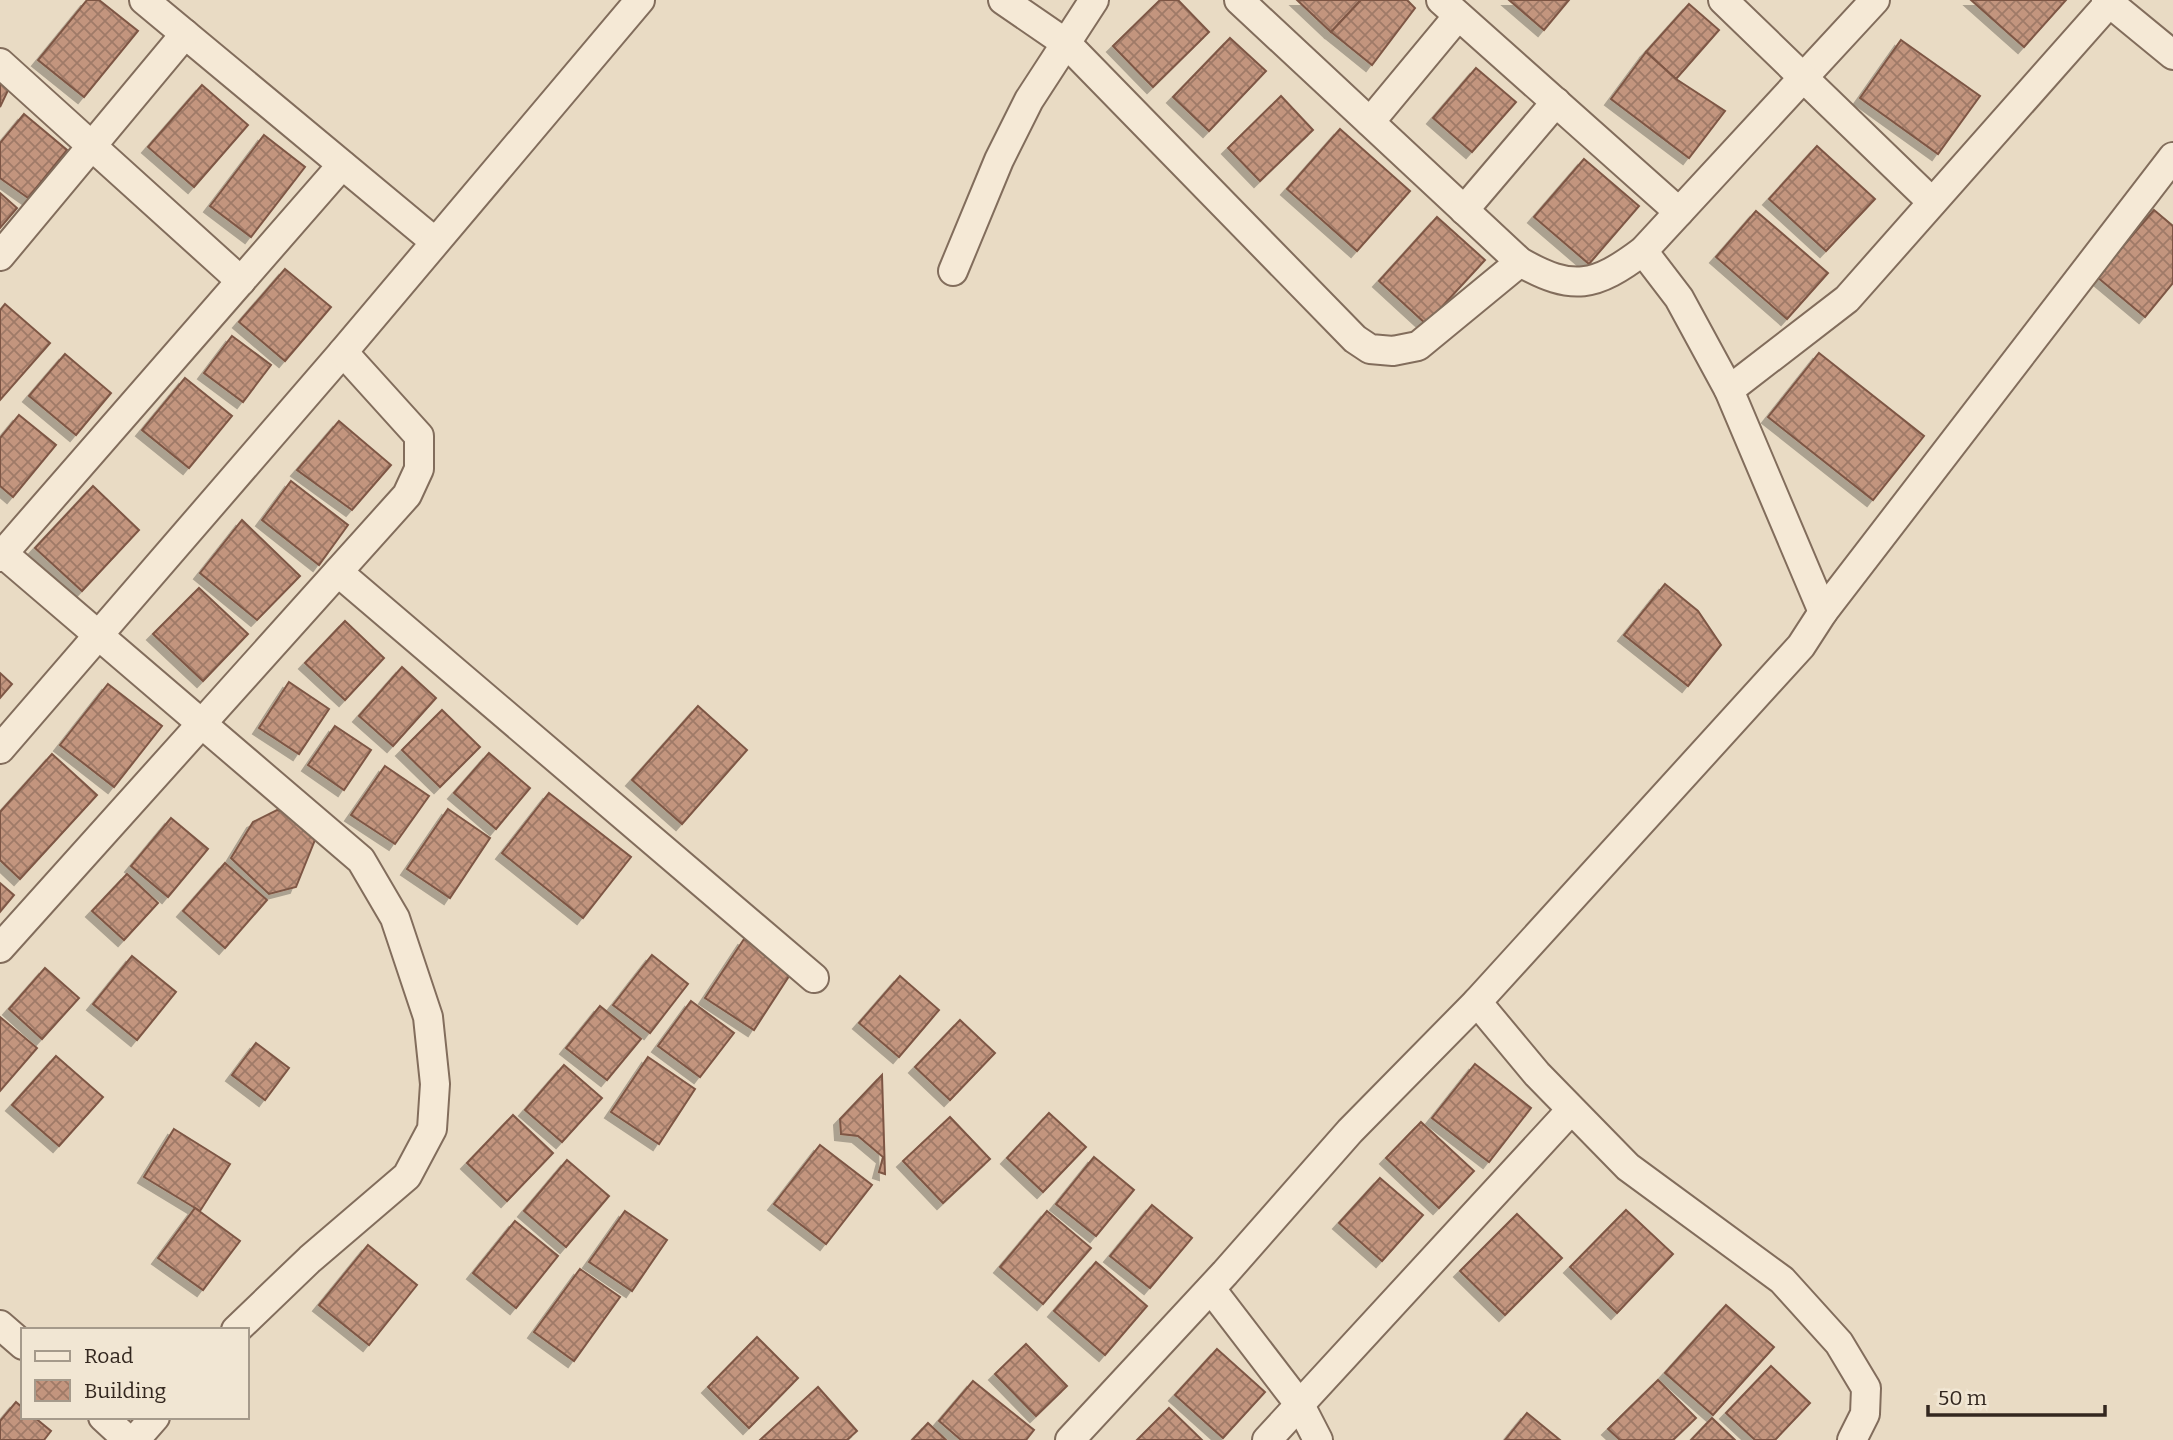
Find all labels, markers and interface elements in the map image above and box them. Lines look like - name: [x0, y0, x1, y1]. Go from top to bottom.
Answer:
- legend: [21, 1328, 248, 1419]
- text: Road: [84, 1343, 133, 1369]
- scale bar: [1928, 1374, 2105, 1418]
- text: Building: [84, 1378, 167, 1404]
- text: 50 m: [1938, 1385, 1987, 1411]

